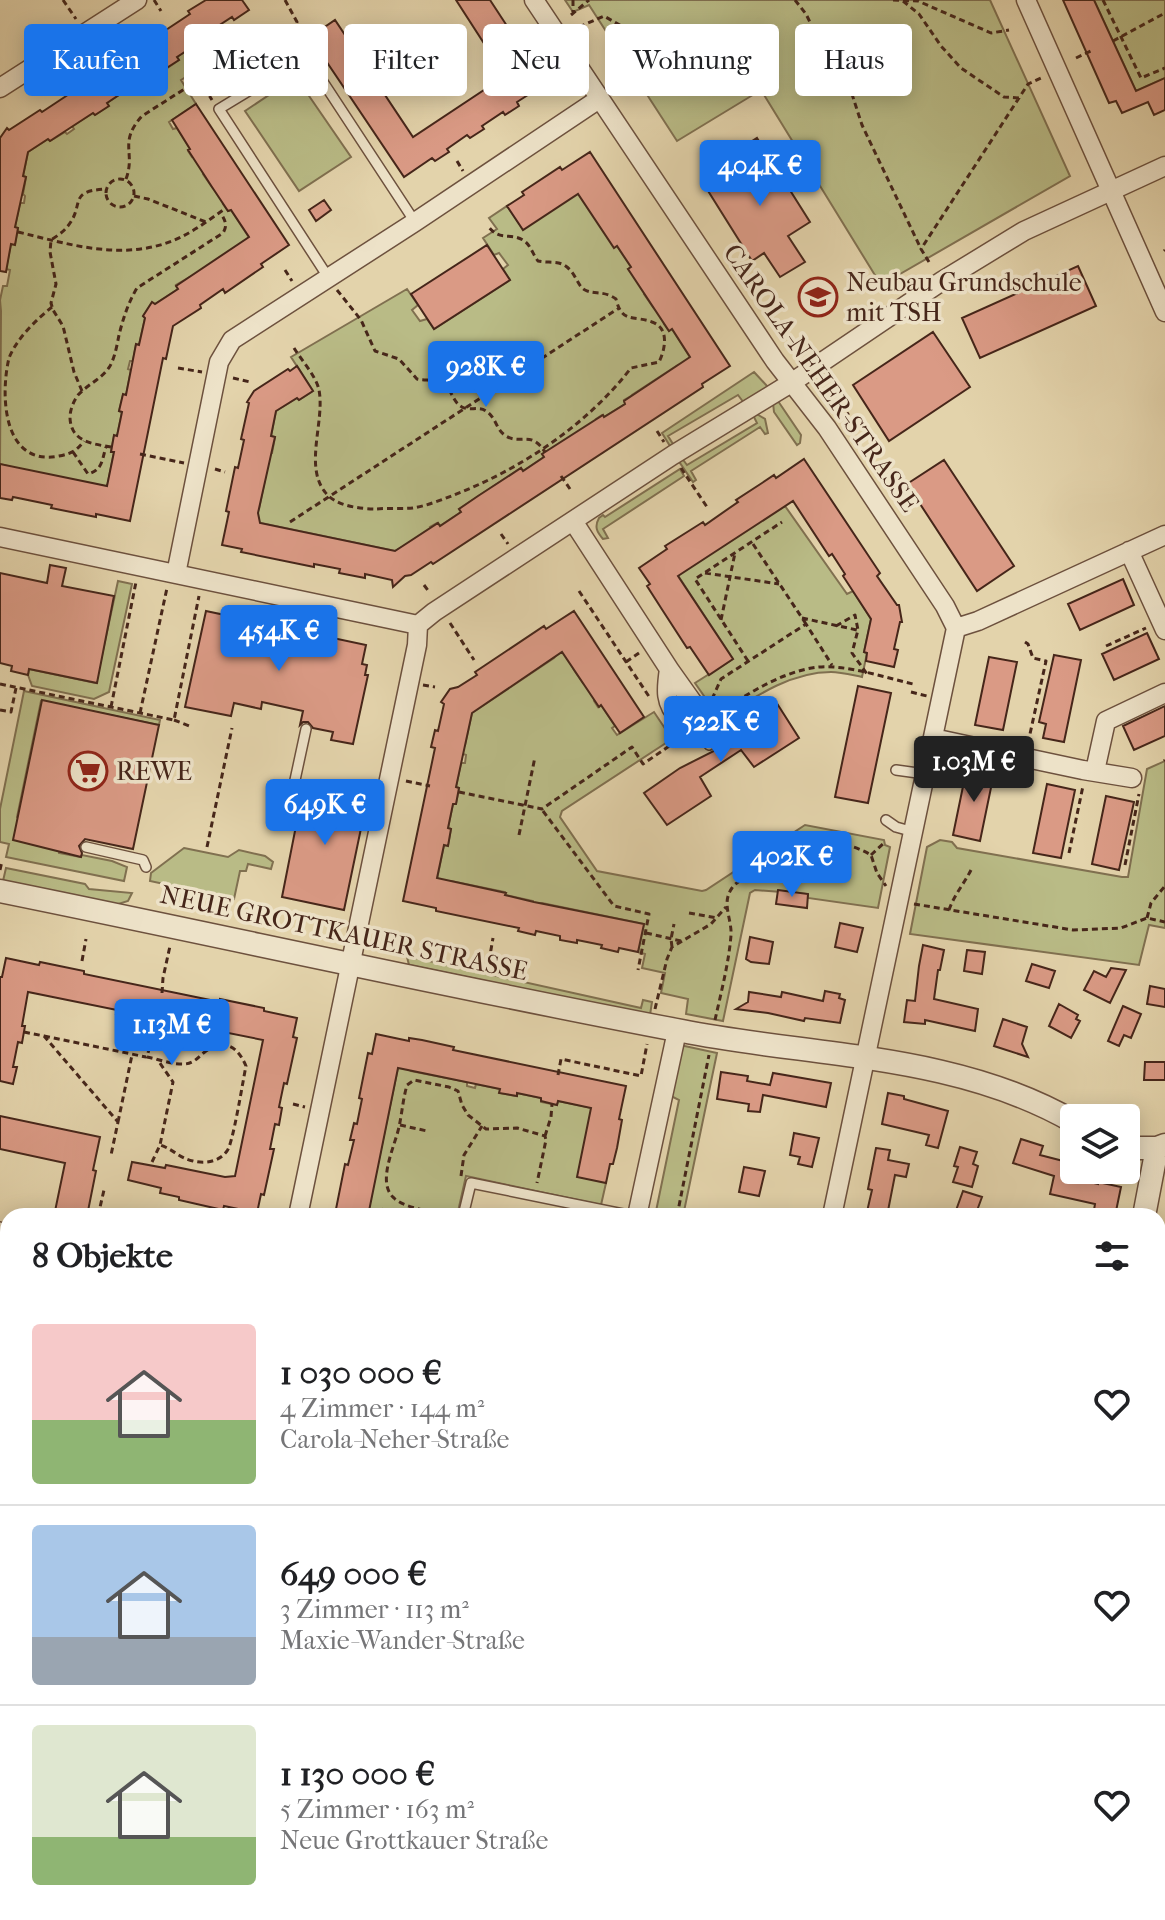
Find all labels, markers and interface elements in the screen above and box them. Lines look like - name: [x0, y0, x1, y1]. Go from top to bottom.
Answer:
- chip: Kaufen: [24, 24, 168, 96]
- chip: Mieten: [184, 24, 328, 96]
- chip: Filter: [344, 24, 467, 96]
- chip: Neu: [483, 24, 589, 96]
- chip: Wohnung: [605, 24, 779, 96]
- chip: Haus: [795, 24, 912, 96]
- pin: 404K €: [695, 140, 825, 208]
- text: 404K €: [718, 150, 802, 181]
- street label: CAROLA-NEHER-STRASSE: [717, 238, 925, 518]
- place label: Neubau Grundschule mit TSH: [846, 267, 1082, 328]
- school or university icon: Neubau Grundschule mit TSH: [797, 276, 839, 318]
- pin: 928K €: [421, 341, 551, 409]
- text: 928K €: [446, 351, 526, 382]
- pin: 454K €: [214, 605, 344, 673]
- text: 454K €: [238, 615, 320, 646]
- pin: 522K €: [656, 696, 786, 764]
- text: 522K €: [682, 706, 760, 737]
- pin: 1.03M €: [900, 736, 1048, 804]
- text: 1.03M €: [932, 746, 1016, 777]
- supermarket icon: REWE: [67, 750, 109, 792]
- place label: REWE: [116, 756, 192, 787]
- pin: 649K €: [260, 779, 390, 847]
- text: 649K €: [284, 789, 366, 820]
- pin: 402K €: [727, 831, 857, 899]
- text: 402K €: [751, 841, 834, 872]
- street label: NEUE GROTTKAUER STRASSE: [157, 879, 531, 987]
- pin: 1.13M €: [98, 999, 246, 1067]
- text: 1.13M €: [132, 1009, 212, 1040]
- map controls: [1060, 1104, 1140, 1184]
- button: layers: [1060, 1104, 1140, 1184]
- icon: filters: [1090, 1234, 1134, 1278]
- text: 8 Objekte: [32, 1236, 173, 1276]
- text: 1 030 000 €: [280, 1353, 442, 1393]
- icon: home: [96, 1356, 192, 1452]
- icon: heart: [1090, 1382, 1134, 1426]
- text: 4 Zimmer · 144 m²: [280, 1393, 484, 1424]
- text: Carola-Neher-Straße: [280, 1424, 509, 1455]
- text: 649 000 €: [280, 1554, 427, 1594]
- icon: home: [96, 1557, 192, 1653]
- icon: heart: [1090, 1583, 1134, 1627]
- text: 3 Zimmer · 113 m²: [280, 1594, 469, 1625]
- text: Maxie-Wander-Straße: [280, 1625, 525, 1656]
- text: 1 130 000 €: [280, 1754, 435, 1794]
- icon: home: [96, 1757, 192, 1853]
- icon: heart: [1090, 1783, 1134, 1827]
- text: 5 Zimmer · 163 m²: [280, 1794, 474, 1825]
- text: Neue Grottkauer Straße: [280, 1825, 548, 1856]

